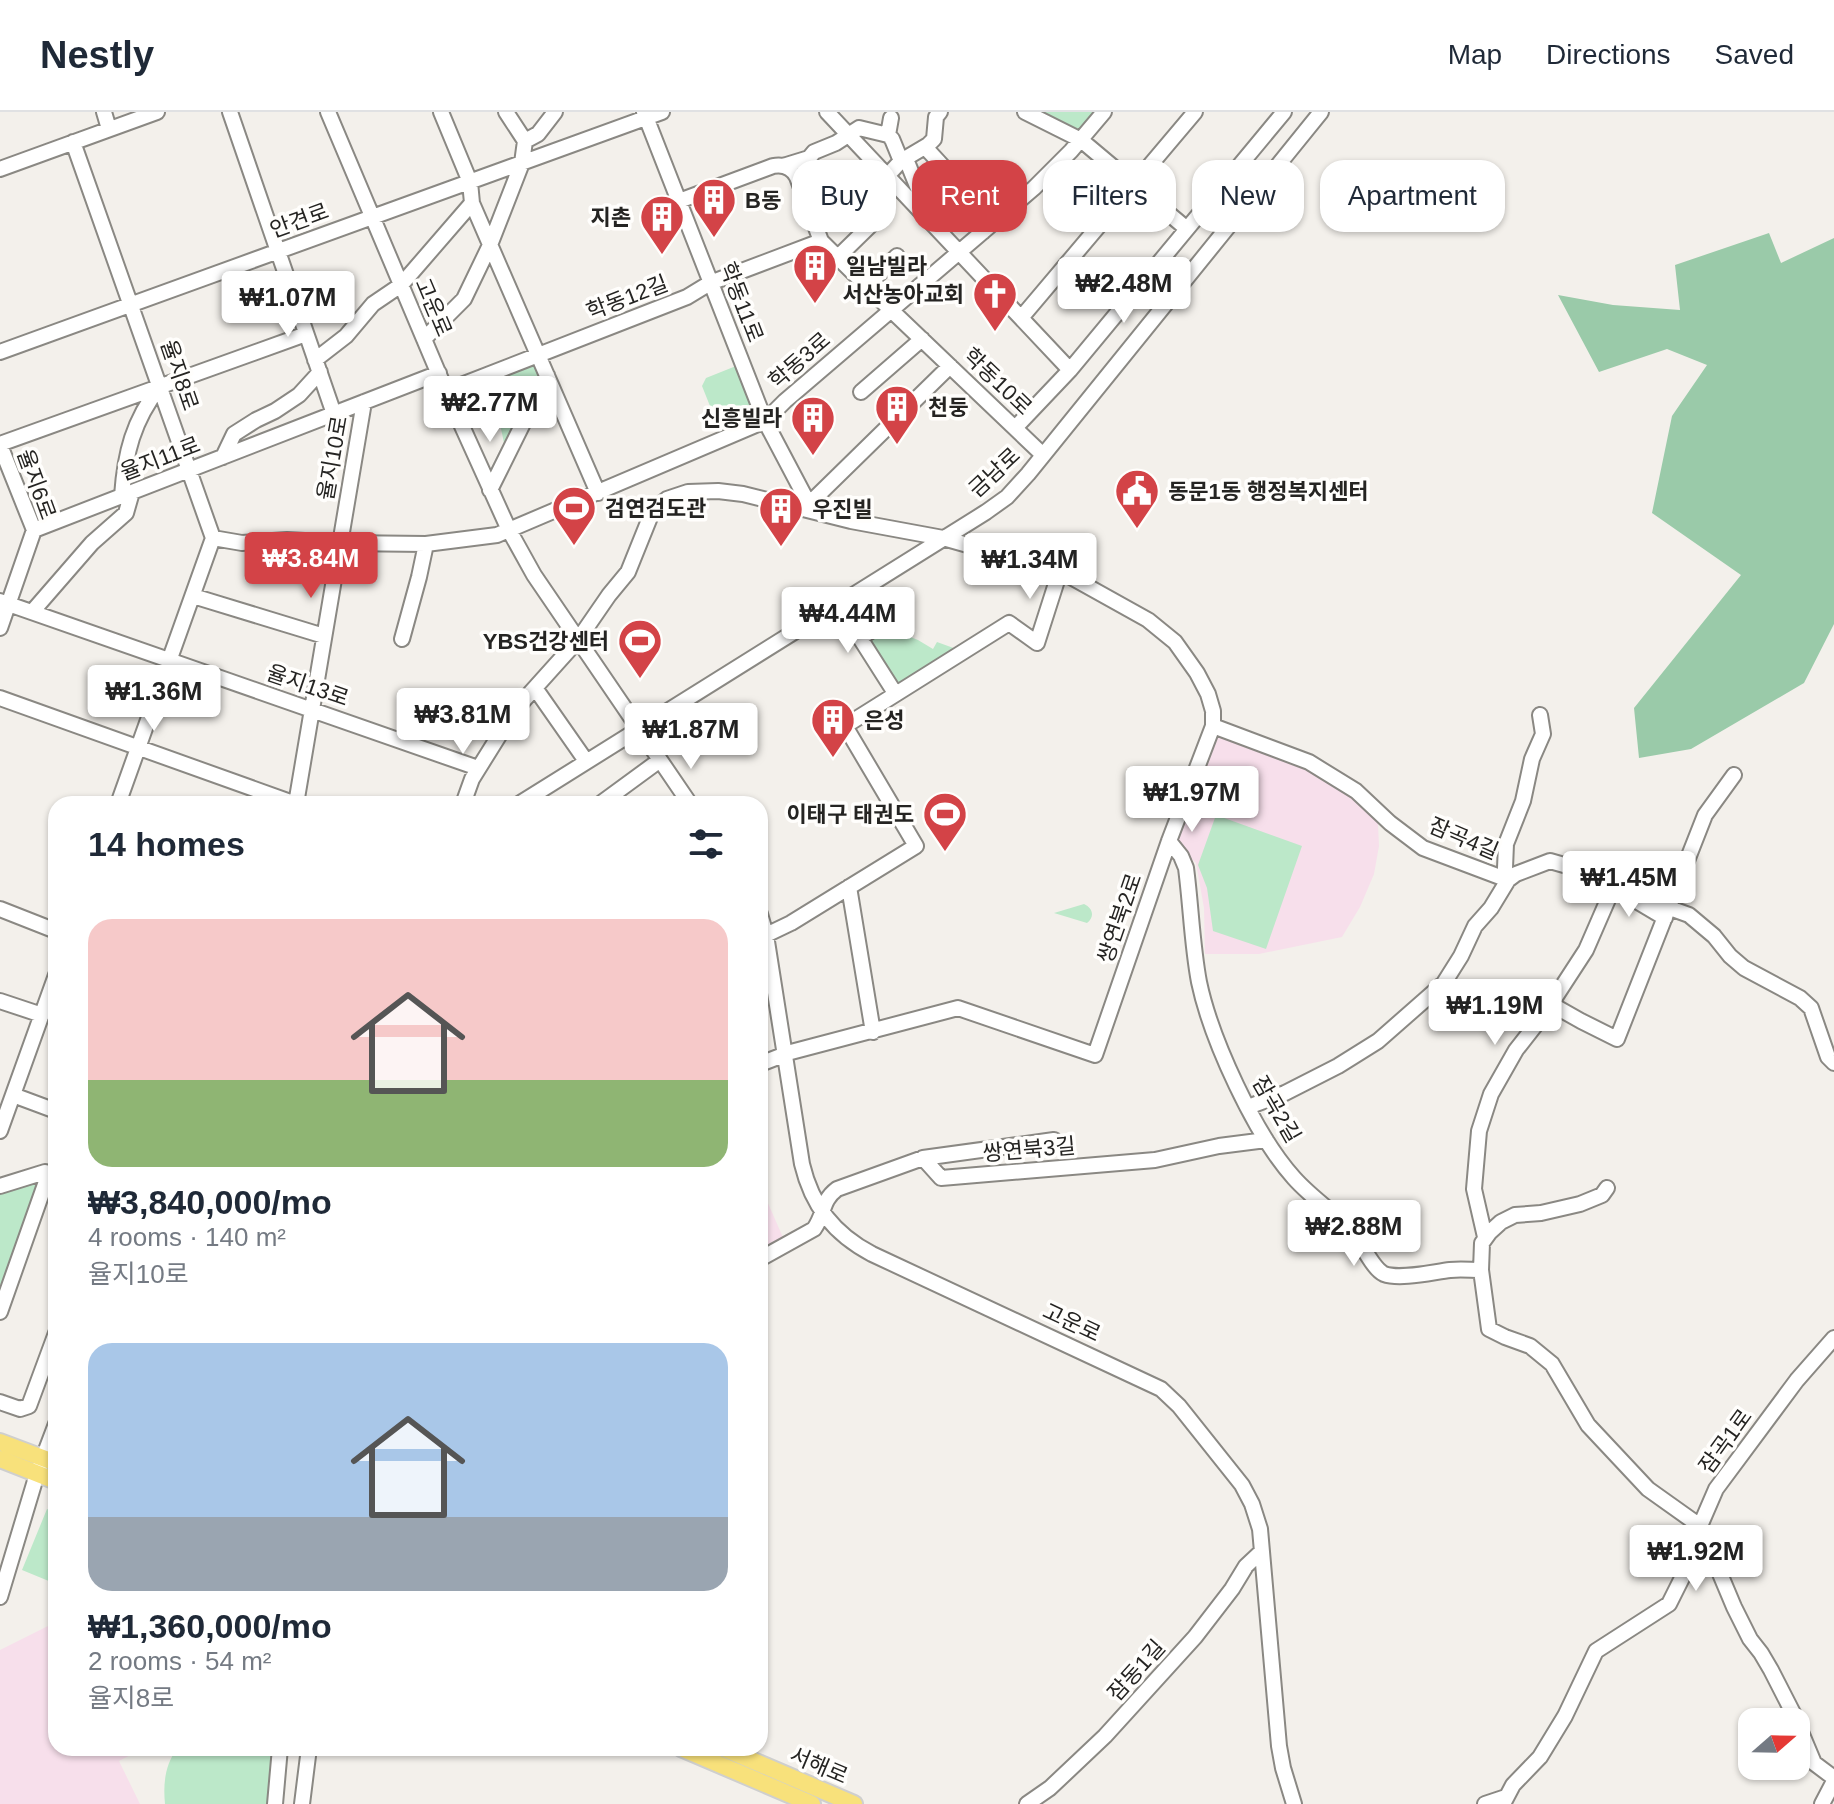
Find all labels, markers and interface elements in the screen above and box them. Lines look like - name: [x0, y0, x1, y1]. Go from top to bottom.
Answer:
- text: Nestly: [40, 34, 154, 76]
- text: Map: [1448, 39, 1502, 70]
- text: Directions: [1546, 39, 1671, 70]
- text: Saved: [1715, 39, 1794, 70]
- chip: Buy: [792, 160, 896, 232]
- chip: Rent: [912, 160, 1027, 232]
- chip: Filters: [1043, 160, 1176, 232]
- chip: New: [1192, 160, 1304, 232]
- chip: Apartment: [1320, 160, 1505, 232]
- building icon: B동: [690, 176, 738, 239]
- place label: B동: [745, 188, 781, 213]
- building icon: 지촌: [638, 193, 686, 256]
- street label: 안견로: [266, 198, 332, 243]
- place label: 지촌: [591, 205, 631, 230]
- building icon: 일남빌라: [791, 242, 839, 305]
- place label: 일남빌라: [846, 254, 927, 279]
- pin: ₩2.48M: [1059, 257, 1189, 325]
- street label: 학동11로: [715, 259, 768, 346]
- text: ₩2.48M: [1076, 268, 1172, 298]
- church icon: 서산농아교회: [971, 270, 1019, 333]
- pin: ₩1.07M: [223, 271, 353, 339]
- street label: 학동12길: [583, 271, 671, 324]
- street label: 고운로: [410, 274, 457, 340]
- text: ₩1.07M: [240, 282, 336, 312]
- place label: 서산농아교회: [843, 282, 964, 307]
- street label: 학동3로: [764, 327, 835, 394]
- street label: 율지8로: [156, 337, 203, 414]
- street label: 학동10로: [958, 343, 1037, 420]
- pin: ₩2.77M: [425, 376, 555, 444]
- building icon: 천둥: [873, 383, 921, 446]
- text: ₩2.77M: [442, 387, 538, 417]
- building icon: 신흥빌라: [789, 394, 837, 457]
- place label: 천둥: [928, 395, 968, 420]
- place label: 신흥빌라: [701, 406, 782, 431]
- street label: 율지10로: [313, 414, 352, 502]
- street label: 율지11로: [117, 432, 204, 485]
- street label: 금남로: [964, 443, 1025, 502]
- street label: 율지6로: [12, 446, 61, 523]
- public building icon: 동문1동 행정복지센터: [1113, 467, 1161, 530]
- place label: 동문1동 행정복지센터: [1168, 479, 1369, 504]
- sports icon: 검연검도관: [550, 484, 598, 547]
- building icon: 우진빌: [757, 485, 805, 548]
- place label: 검연검도관: [605, 496, 706, 521]
- place label: 우진빌: [812, 497, 873, 522]
- pin: ₩3.84M: [246, 532, 376, 600]
- pin: ₩1.34M: [965, 533, 1095, 601]
- text: ₩3.84M: [263, 543, 359, 573]
- text: ₩1.34M: [982, 544, 1078, 574]
- pin: ₩4.44M: [783, 587, 913, 655]
- text: ₩4.44M: [800, 598, 896, 628]
- sports icon: YBS건강센터: [616, 617, 664, 680]
- place label: YBS건강센터: [483, 629, 609, 654]
- street label: 율지13로: [263, 660, 352, 711]
- pin: ₩1.36M: [89, 665, 219, 733]
- text: ₩1.36M: [106, 676, 202, 706]
- pin: ₩3.81M: [398, 688, 528, 756]
- building icon: 은성: [809, 696, 857, 759]
- text: ₩3.81M: [415, 699, 511, 729]
- pin: ₩1.87M: [626, 703, 756, 771]
- place label: 은성: [864, 708, 904, 733]
- text: ₩1.87M: [643, 714, 739, 744]
- pin: ₩1.97M: [1127, 766, 1257, 834]
- text: ₩1.97M: [1144, 777, 1240, 807]
- sports icon: 이태구 태권도: [921, 790, 969, 853]
- place label: 이태구 태권도: [786, 802, 914, 827]
- street label: 잠곡4길: [1425, 813, 1502, 864]
- icon: filters: [684, 822, 728, 866]
- text: 14 homes: [88, 825, 245, 863]
- pin: ₩1.45M: [1564, 851, 1694, 919]
- text: ₩1.45M: [1581, 862, 1677, 892]
- street label: 쌍연북2로: [1092, 870, 1146, 966]
- icon: home: [336, 971, 480, 1115]
- pin: ₩1.19M: [1430, 979, 1560, 1047]
- text: ₩1.19M: [1447, 990, 1543, 1020]
- street label: 잠곡2길: [1247, 1071, 1306, 1147]
- street label: 쌍연북3길: [982, 1133, 1077, 1166]
- text: ₩3,840,000/mo: [88, 1183, 332, 1221]
- pin: ₩2.88M: [1289, 1200, 1419, 1268]
- text: ₩2.88M: [1306, 1211, 1402, 1241]
- text: 4 rooms · 140 m²: [88, 1222, 286, 1252]
- text: 율지10로: [88, 1259, 189, 1289]
- street label: 고운로: [1039, 1298, 1105, 1347]
- icon: home: [336, 1395, 480, 1539]
- street label: 잠곡1로: [1694, 1404, 1757, 1478]
- pin: ₩1.92M: [1631, 1525, 1761, 1593]
- text: ₩1.92M: [1648, 1536, 1744, 1566]
- text: ₩1,360,000/mo: [88, 1607, 332, 1645]
- street label: 잠동1길: [1103, 1635, 1170, 1706]
- text: 2 rooms · 54 m²: [88, 1646, 272, 1676]
- text: 율지8로: [88, 1683, 174, 1713]
- north arrow: [1738, 1708, 1810, 1780]
- map controls: [1738, 1708, 1810, 1780]
- street label: 서해로: [786, 1742, 852, 1789]

